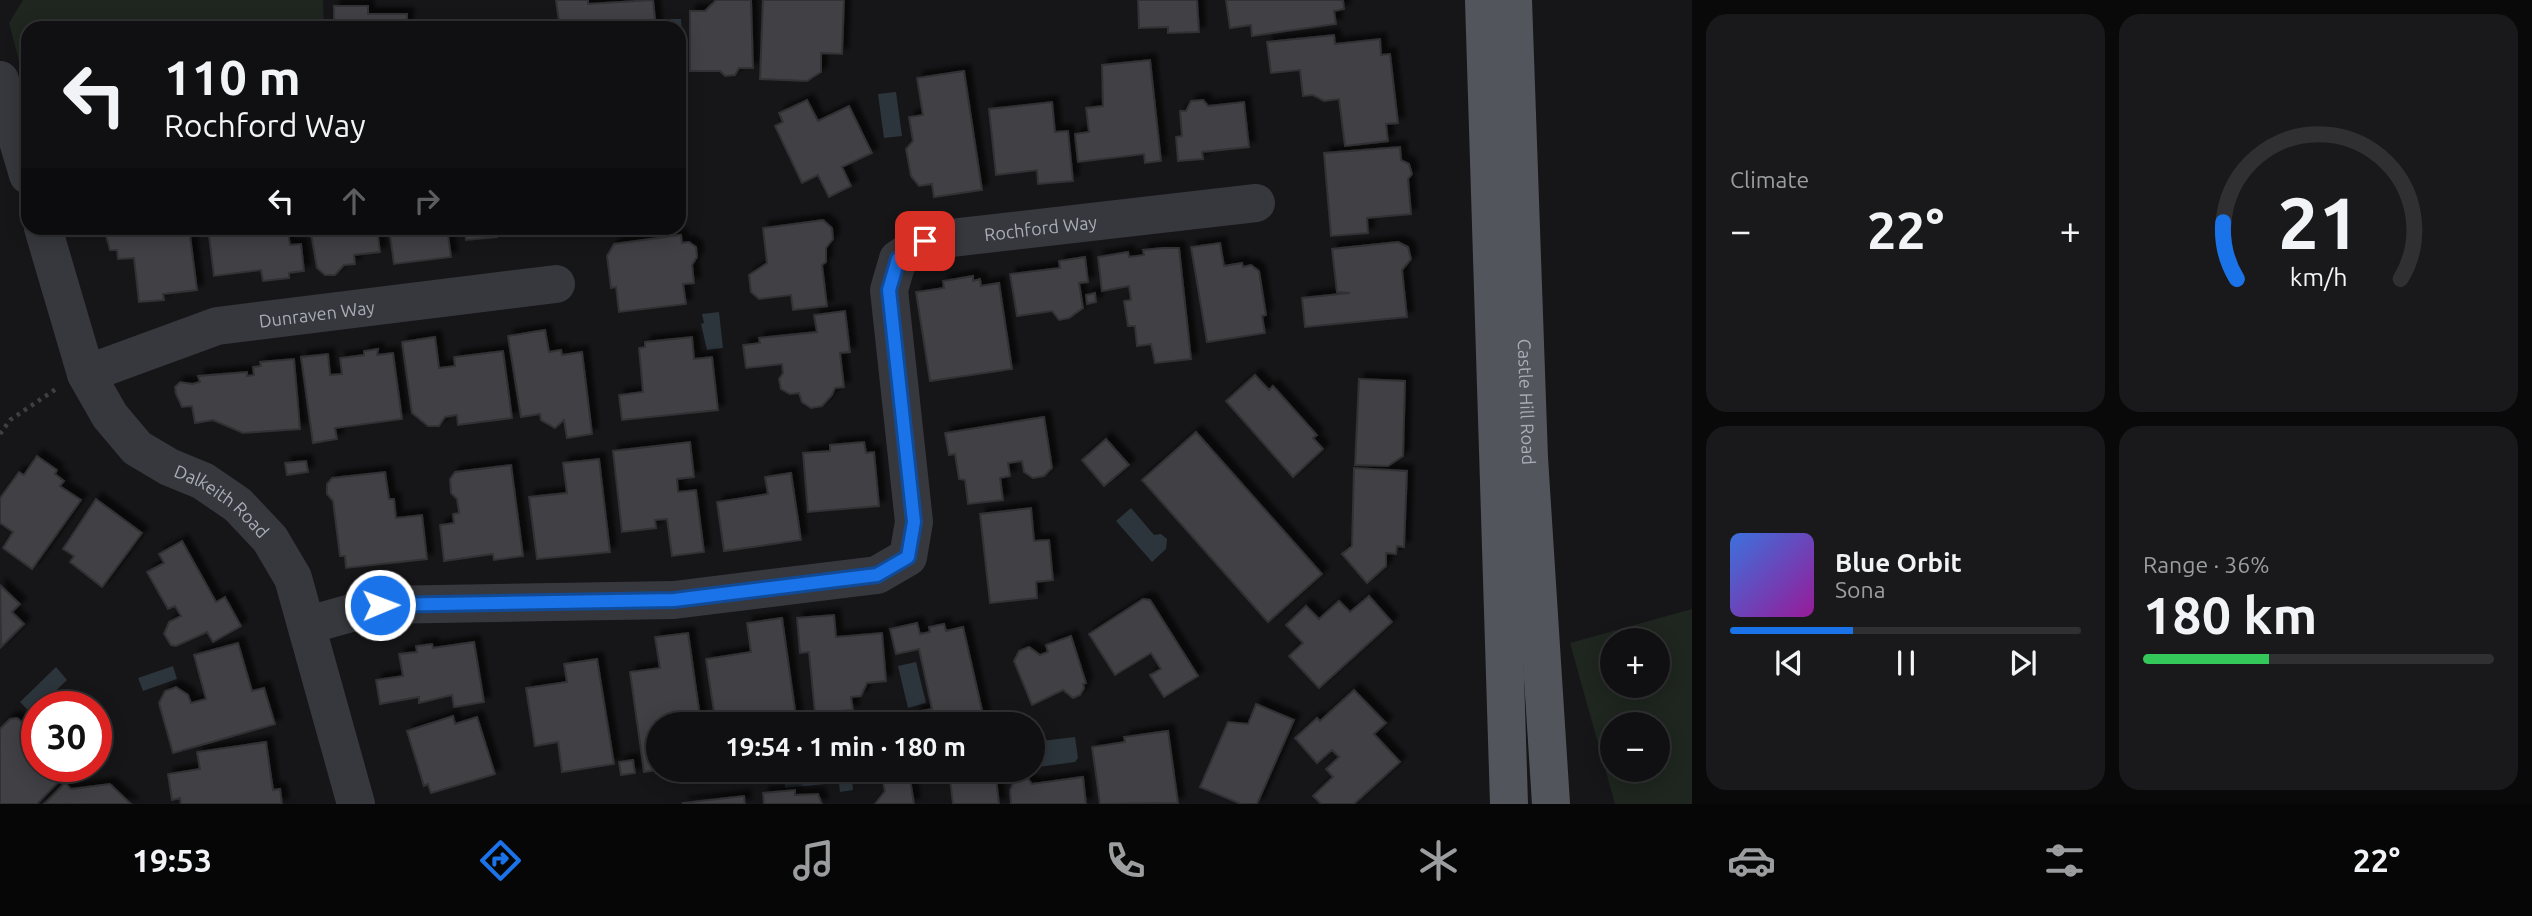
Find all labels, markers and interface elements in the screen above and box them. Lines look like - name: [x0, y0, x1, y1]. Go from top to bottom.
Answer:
- icon: left: [49, 49, 140, 140]
- text: 110 m: [164, 49, 301, 104]
- text: Rochford Way: [164, 107, 366, 143]
- text: Climate: [1730, 167, 1809, 192]
- text: 21: [2277, 181, 2360, 263]
- icon: left: [262, 182, 300, 220]
- icon: ahead: [335, 182, 373, 220]
- icon: right: [408, 182, 446, 220]
- text: 22°: [1867, 201, 1944, 259]
- text: −: [1730, 209, 1751, 251]
- text: +: [2060, 209, 2081, 251]
- pin: [895, 211, 955, 271]
- street label: Rochford Way: [983, 211, 1098, 244]
- icon: arrive: [906, 222, 944, 260]
- text: km/h: [2290, 263, 2347, 291]
- street label: Dunraven Way: [258, 297, 376, 331]
- street label: Castle Hill Road: [1515, 338, 1539, 465]
- street label: Dalkeith Road: [172, 460, 273, 541]
- text: Blue Orbit: [1835, 548, 1962, 577]
- text: Range · 36%: [2143, 552, 2270, 577]
- position arrow: [343, 568, 417, 642]
- text: Sona: [1835, 577, 1885, 602]
- text: 180 km: [2143, 586, 2317, 644]
- map controls: [1600, 628, 1670, 782]
- button: +: [1600, 628, 1670, 698]
- icon: previous: [1770, 644, 1808, 682]
- icon: pause: [1887, 644, 1925, 682]
- icon: next: [2004, 644, 2042, 682]
- speed limit sign: 30: [21, 691, 112, 782]
- button: −: [1600, 712, 1670, 782]
- text: 19:54 · 1 min · 180 m: [725, 732, 966, 761]
- icon: directions: [476, 836, 525, 885]
- icon: music: [789, 836, 838, 885]
- icon: phone: [1101, 836, 1150, 885]
- icon: climate: [1414, 836, 1463, 885]
- icon: car: [1727, 836, 1776, 885]
- icon: filters: [2040, 836, 2089, 885]
- text: 19:53: [132, 842, 212, 878]
- text: 22°: [2353, 842, 2400, 878]

